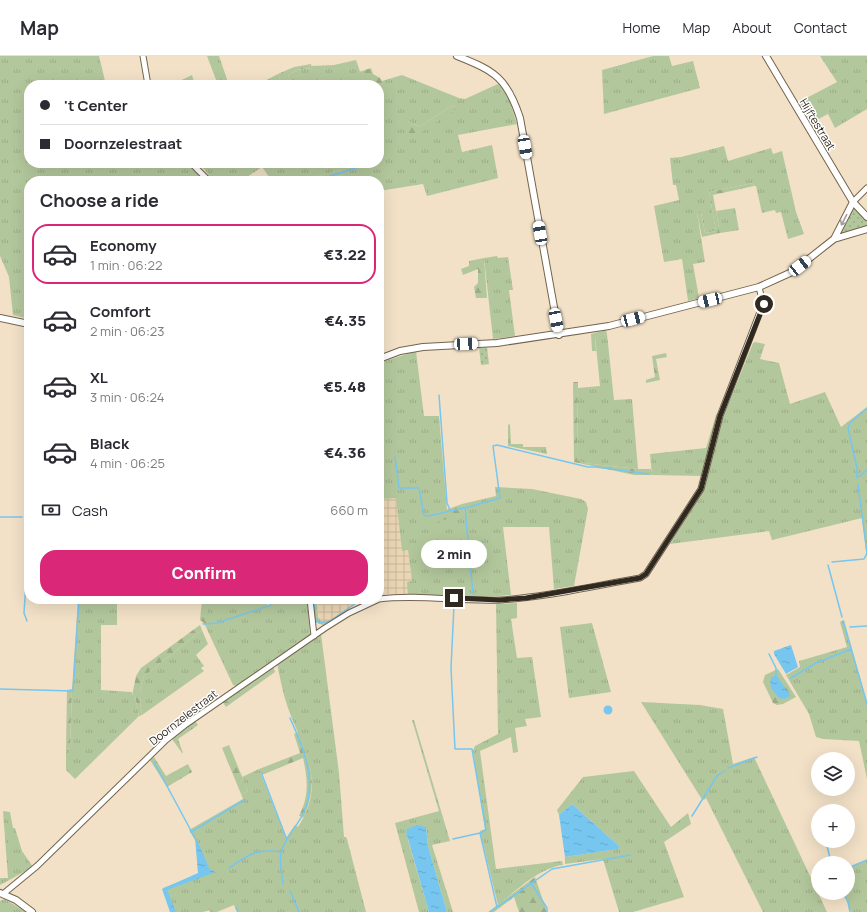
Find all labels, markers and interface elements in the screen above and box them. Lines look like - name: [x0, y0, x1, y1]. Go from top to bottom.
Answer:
- text: Map: [20, 15, 59, 41]
- text: Home: [623, 18, 660, 37]
- text: Map: [682, 18, 710, 37]
- text: About: [732, 18, 772, 37]
- text: Contact: [794, 18, 847, 37]
- text: 't Center: [64, 95, 128, 116]
- street label: Hijftestraat: [797, 95, 839, 153]
- text: Doornzelestraat: [64, 133, 182, 154]
- car: [517, 134, 533, 160]
- text: Choose a ride: [40, 188, 159, 212]
- one-way arrow: [840, 214, 847, 226]
- car: [532, 220, 548, 246]
- text: Economy: [90, 235, 157, 256]
- icon: car: [42, 236, 78, 272]
- text: €3.22: [324, 244, 366, 265]
- car: [787, 254, 813, 278]
- text: 1 min · 06:22: [90, 256, 162, 274]
- car: [697, 291, 723, 309]
- route start: [755, 295, 773, 313]
- text: Comfort: [90, 301, 151, 322]
- icon: car: [42, 302, 78, 338]
- car: [548, 307, 564, 333]
- text: €4.35: [324, 310, 366, 331]
- car: [620, 310, 646, 328]
- text: 2 min · 06:23: [90, 322, 164, 340]
- car: [454, 337, 478, 351]
- text: XL: [90, 367, 108, 388]
- icon: car: [42, 368, 78, 404]
- text: €5.48: [323, 376, 366, 397]
- text: 3 min · 06:24: [90, 388, 164, 406]
- text: Black: [90, 433, 129, 454]
- icon: car: [42, 434, 78, 470]
- text: €4.36: [324, 442, 366, 463]
- text: 4 min · 06:25: [90, 454, 165, 472]
- icon: cash: [40, 499, 62, 521]
- text: Cash: [72, 500, 108, 521]
- text: 660 m: [330, 501, 368, 519]
- callout: 2 min: [421, 540, 487, 568]
- text: 2 min: [437, 545, 471, 563]
- button: Confirm: [40, 550, 368, 596]
- route end: [445, 589, 463, 607]
- street label: Doornzelestraat: [146, 686, 220, 748]
- map controls: [811, 752, 855, 900]
- button: layers: [811, 752, 855, 796]
- button: +: [811, 804, 855, 848]
- button: −: [811, 856, 855, 900]

